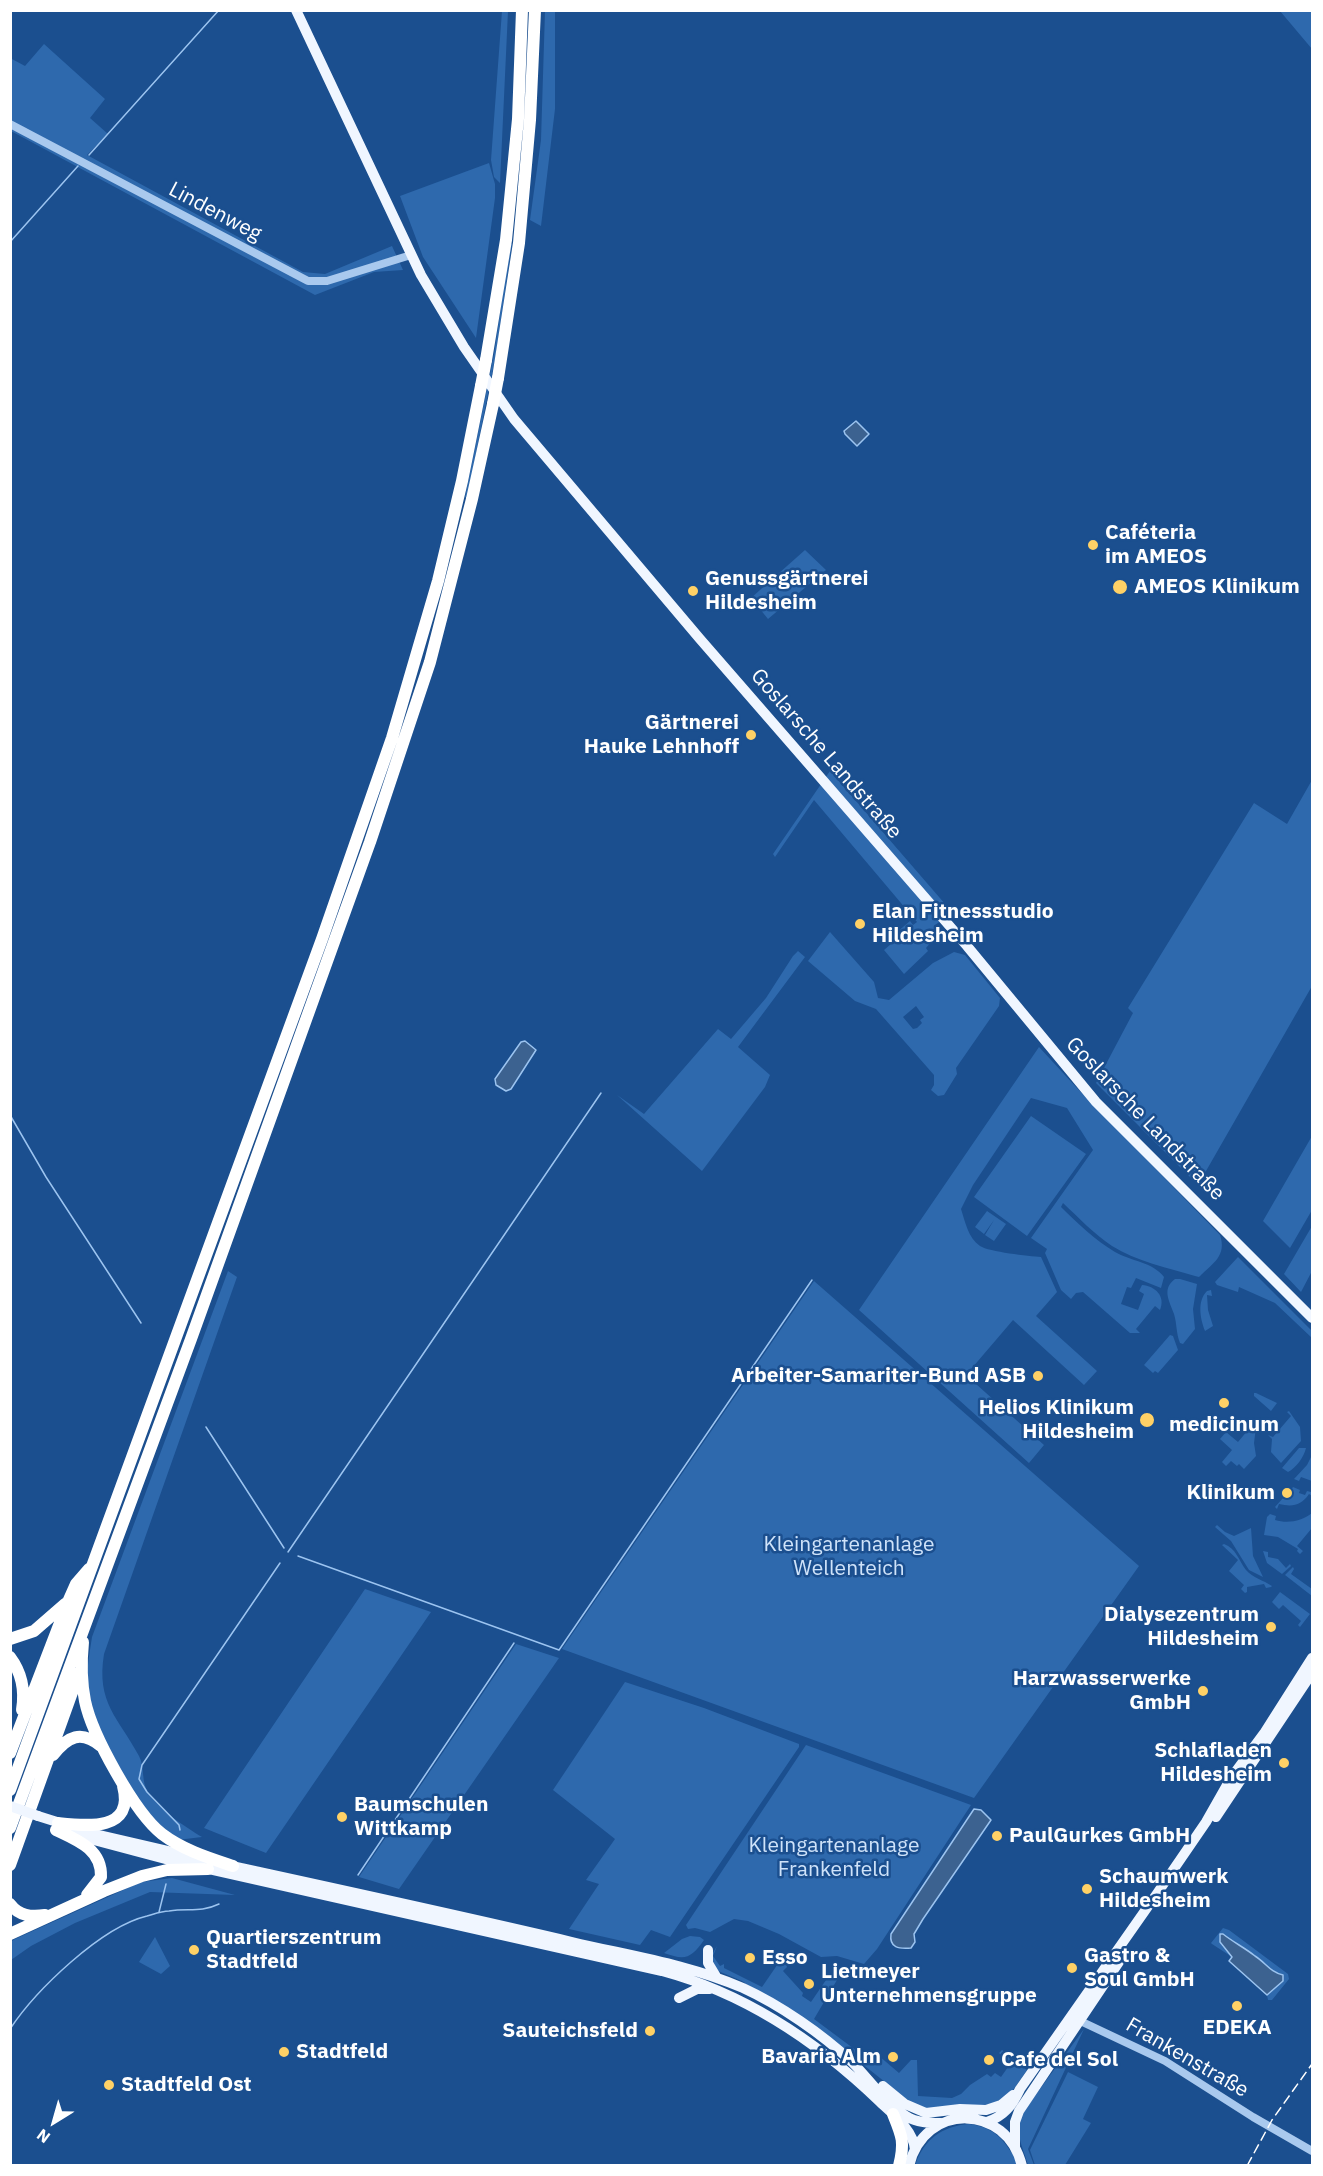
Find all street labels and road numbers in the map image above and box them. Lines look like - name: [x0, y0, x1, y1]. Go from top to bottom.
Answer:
- street label: Lindenweg: [164, 177, 266, 247]
- street label: Goslarsche Landstraße: [745, 664, 907, 844]
- street label: Goslarsche Landstraße: [1060, 1032, 1230, 1206]
- street label: Frankenstraße: [1121, 2013, 1253, 2103]

